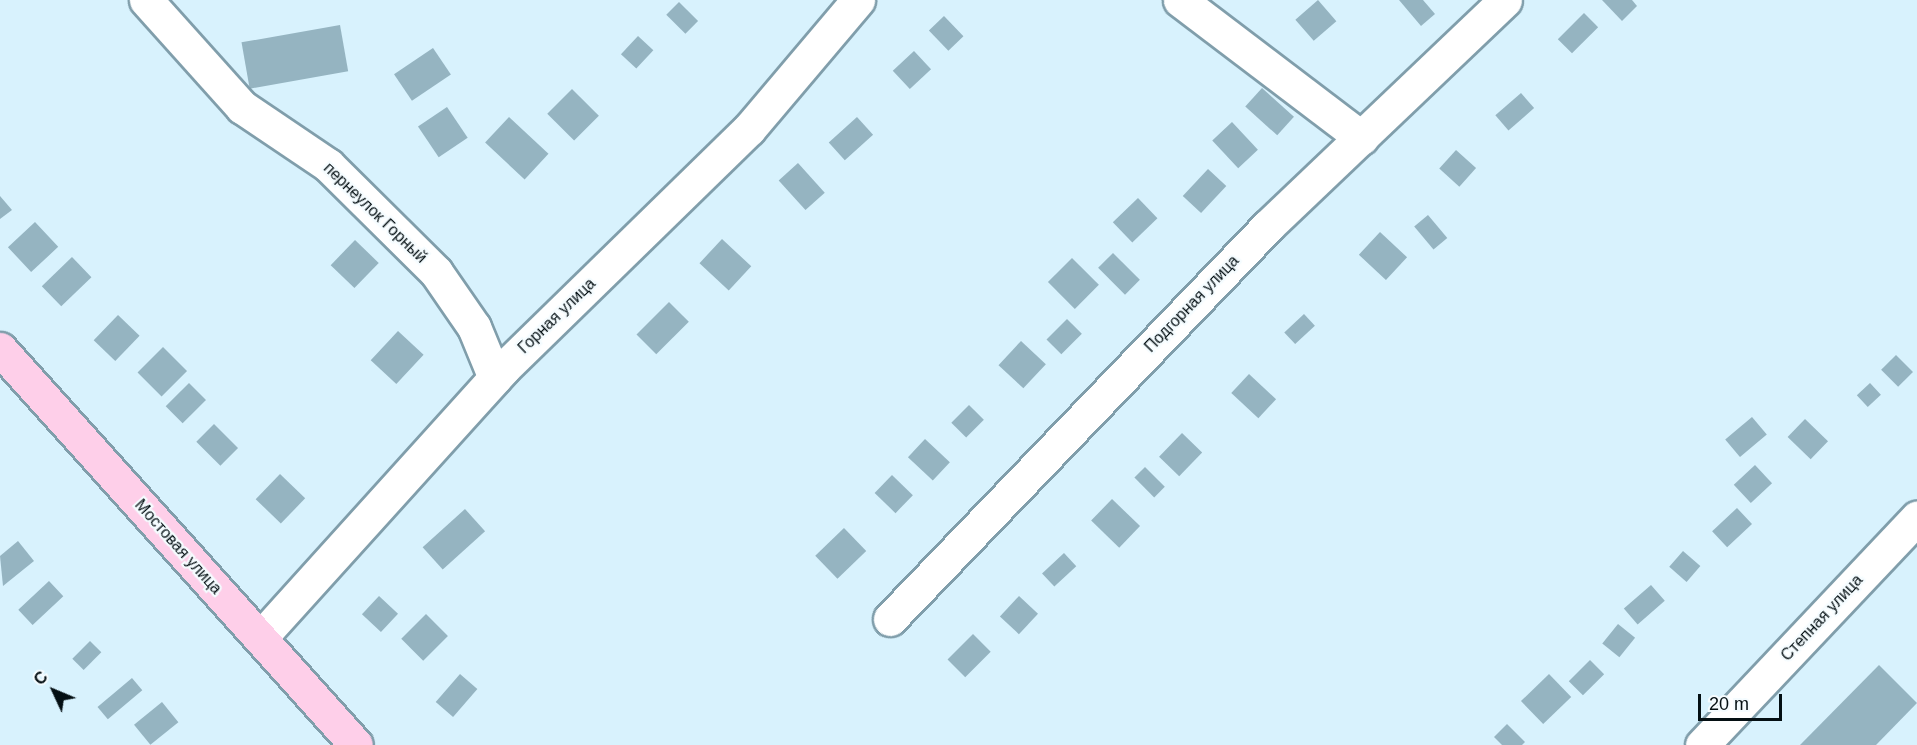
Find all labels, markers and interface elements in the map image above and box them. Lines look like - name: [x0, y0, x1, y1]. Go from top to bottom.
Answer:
- street label: пернеулок Горный: [319, 159, 431, 267]
- street label: Подгорная улица: [1141, 251, 1243, 357]
- street label: Горная улица: [514, 274, 600, 358]
- street label: Мостовая улица: [130, 496, 226, 598]
- street label: Степная улица: [1777, 571, 1867, 665]
- north arrow: [24, 661, 84, 721]
- text: С: [31, 668, 51, 688]
- scale bar: [1701, 682, 1785, 720]
- text: 20 m: [1709, 694, 1749, 714]

